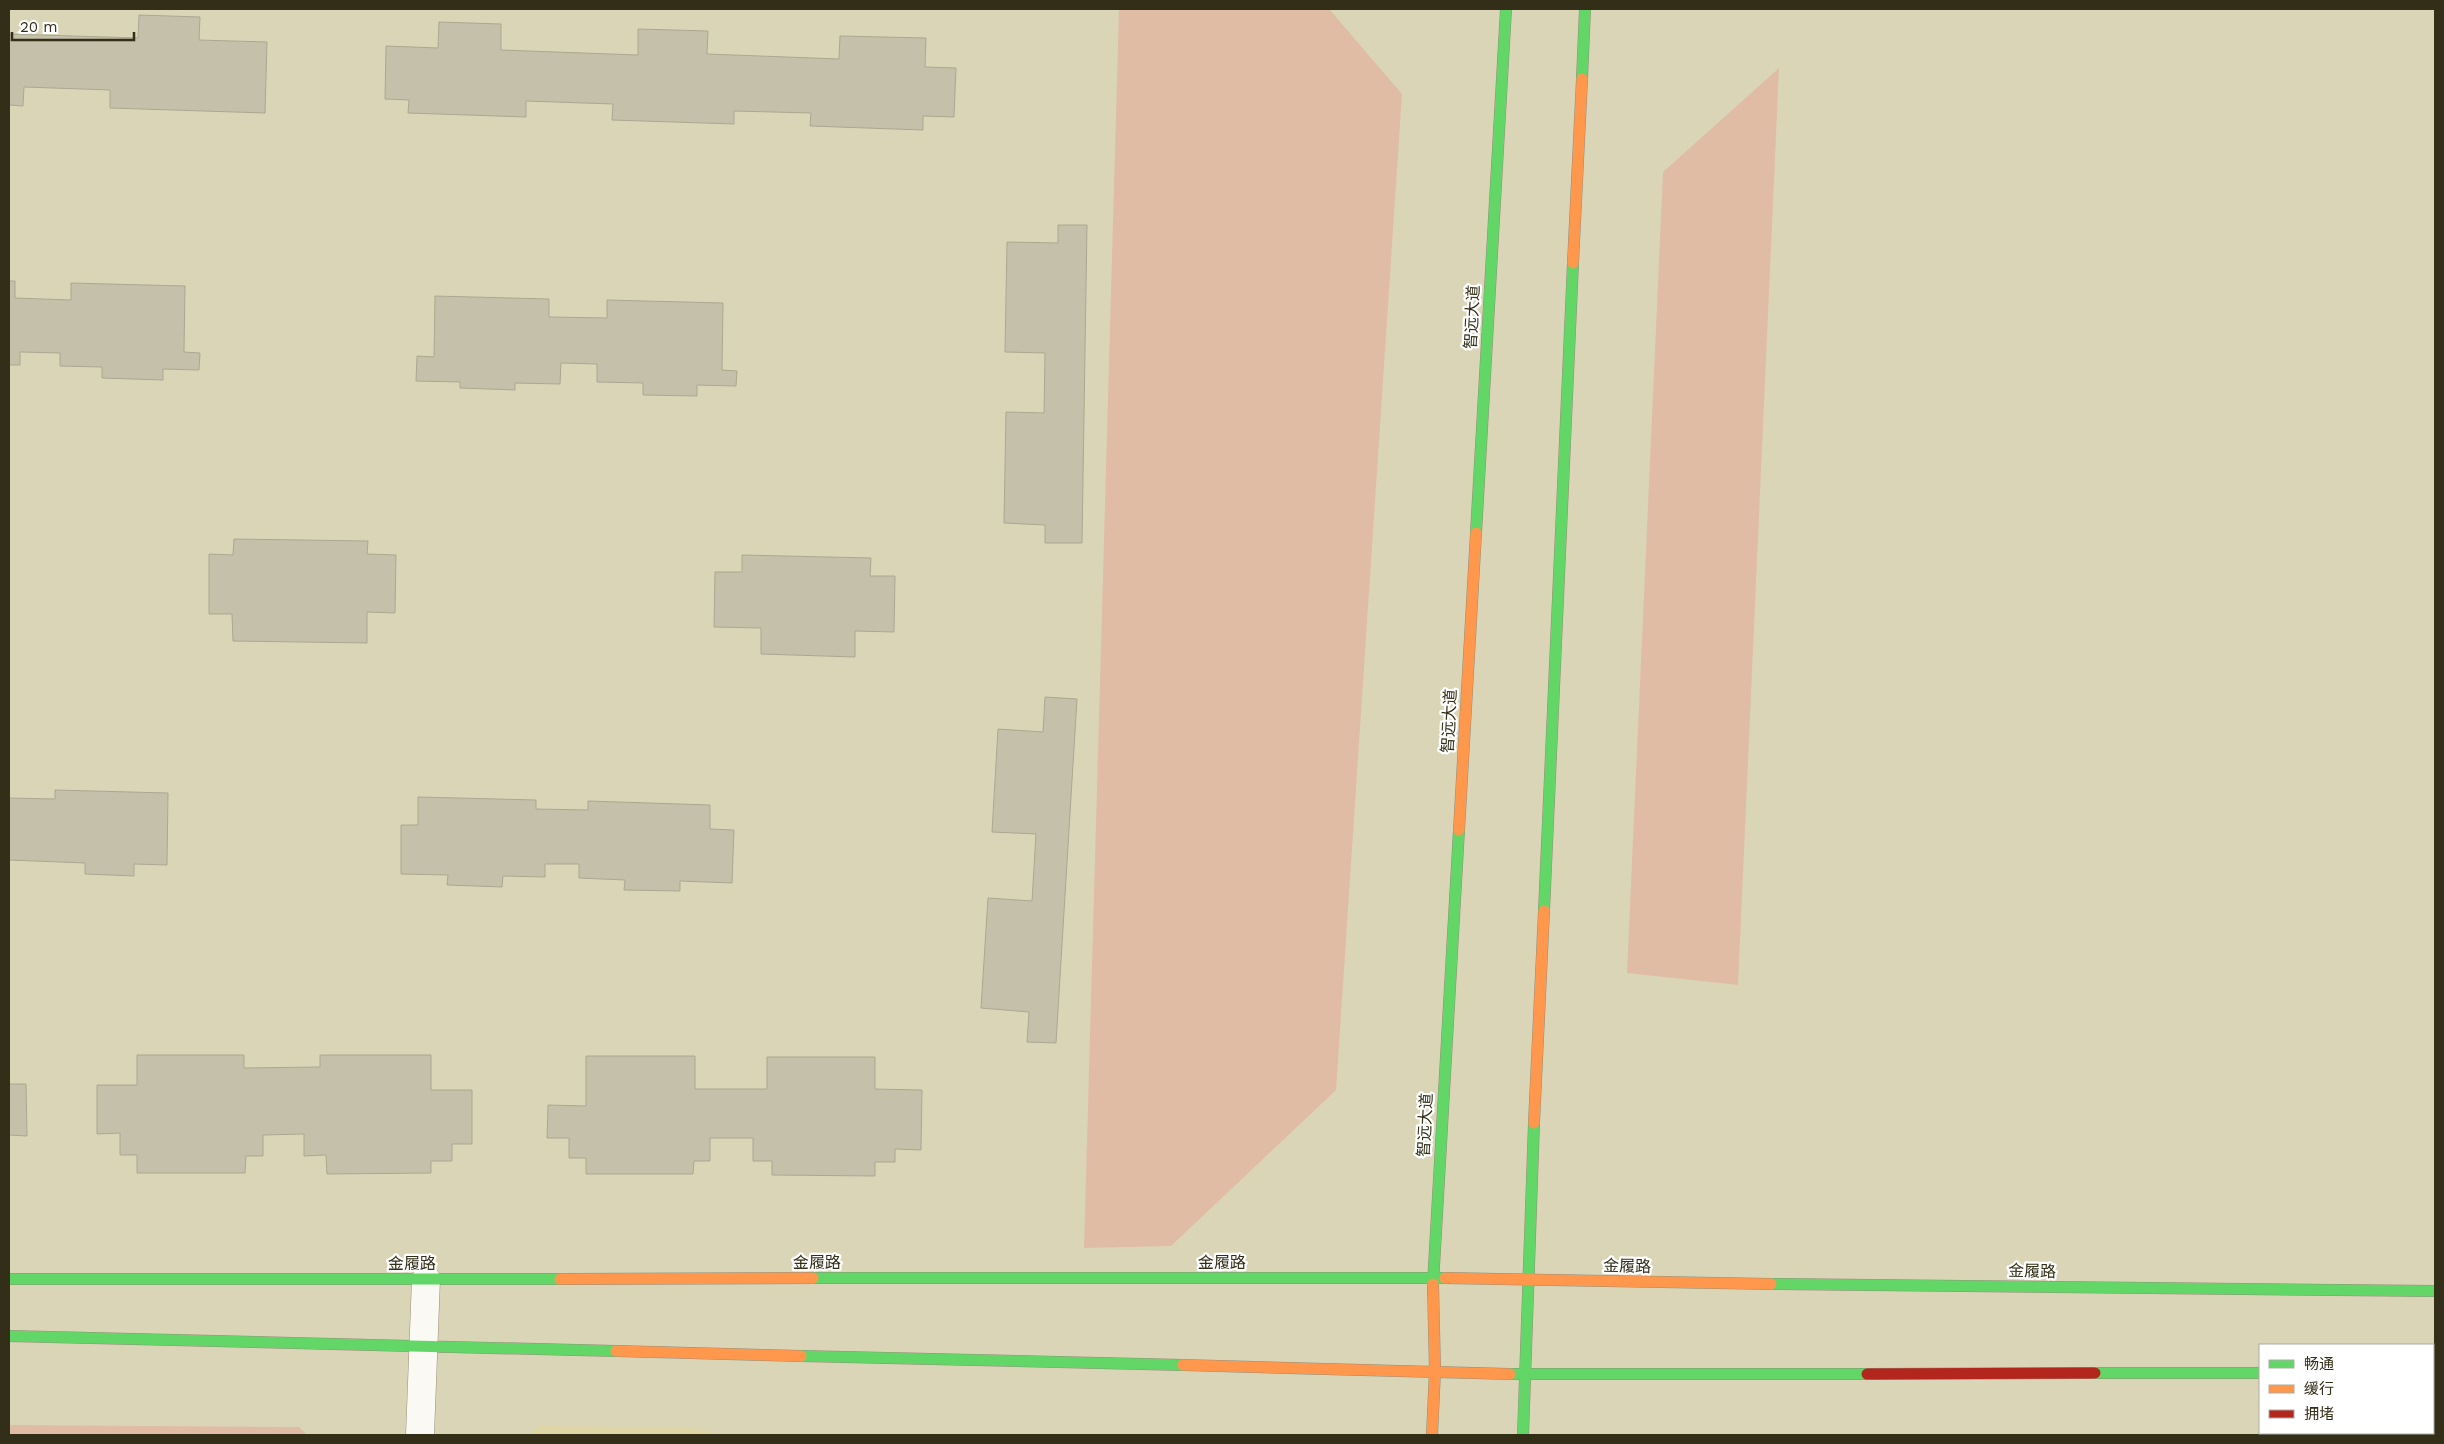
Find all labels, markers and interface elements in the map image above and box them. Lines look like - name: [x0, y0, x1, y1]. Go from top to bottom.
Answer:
- scale bar: [12, 10, 135, 42]
- text: 20 m: [20, 18, 58, 36]
- street label: 智远大道: [1461, 285, 1483, 349]
- street label: 智远大道: [1438, 689, 1460, 753]
- street label: 智远大道: [1414, 1093, 1436, 1157]
- street label: 金履路: [793, 1253, 841, 1272]
- street label: 金履路: [1198, 1253, 1246, 1272]
- street label: 金履路: [388, 1254, 436, 1273]
- street label: 金履路: [1603, 1256, 1651, 1276]
- street label: 金履路: [2008, 1261, 2056, 1281]
- legend: [2259, 1344, 2434, 1434]
- text: 畅通: [2304, 1355, 2334, 1373]
- text: 缓行: [2304, 1380, 2334, 1398]
- text: 拥堵: [2304, 1405, 2334, 1423]

